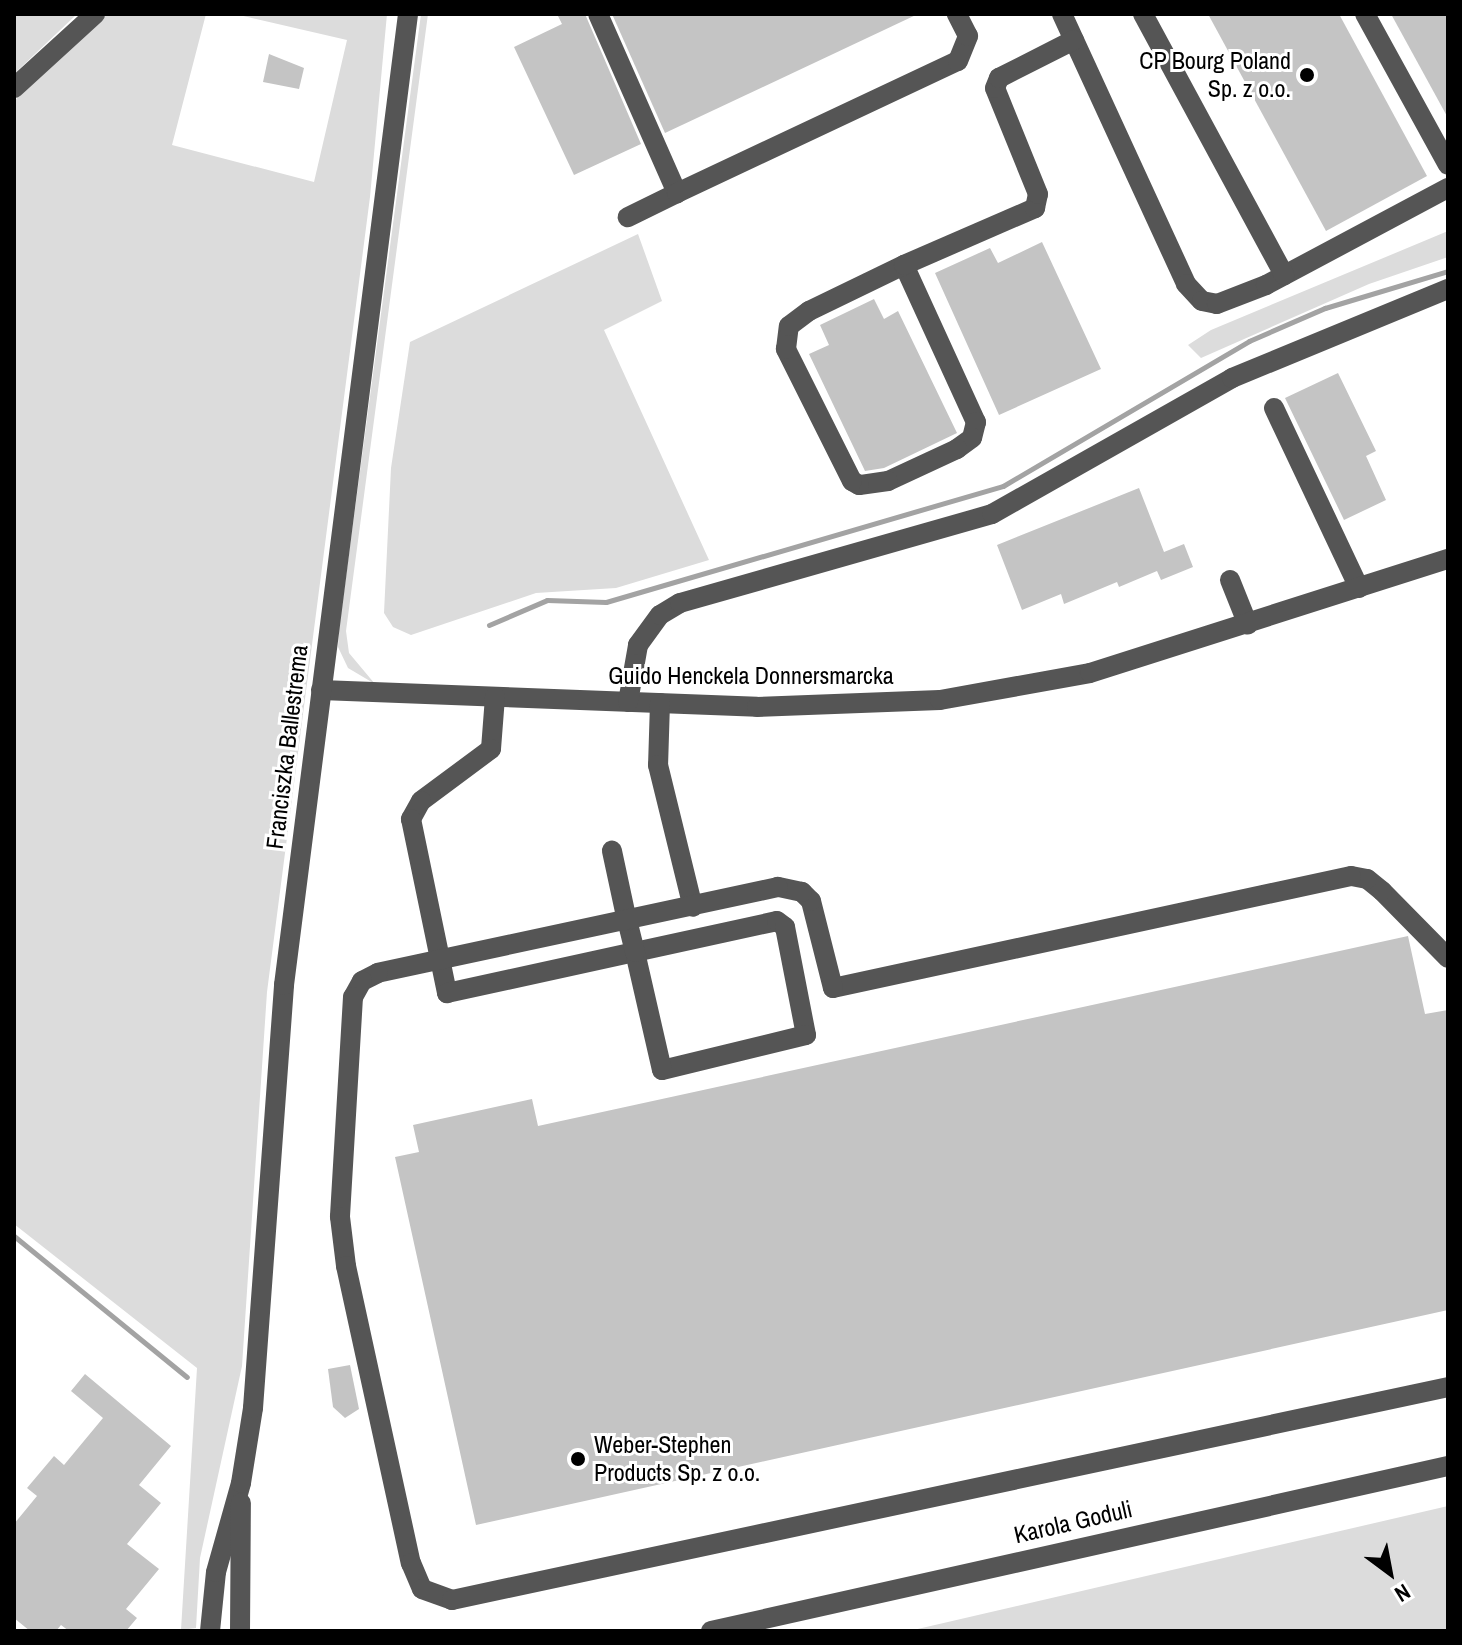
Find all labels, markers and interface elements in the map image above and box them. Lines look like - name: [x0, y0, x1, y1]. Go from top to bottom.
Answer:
- place label: CP Bourg Poland Sp. z o.o.: [1139, 47, 1291, 103]
- marker: CP Bourg Poland Sp. z o.o.: [1298, 66, 1316, 84]
- street label: Franciszka Ballestrema: [260, 643, 314, 851]
- street label: Guido Henckela Donnersmarcka: [608, 662, 894, 690]
- place label: Weber-Stephen Products Sp. z o.o.: [594, 1431, 760, 1487]
- marker: Weber-Stephen Products Sp. z o.o.: [569, 1450, 587, 1468]
- street label: Karola Goduli: [1011, 1494, 1135, 1550]
- north arrow: [1350, 1533, 1430, 1613]
- text: N: [1389, 1577, 1416, 1610]

